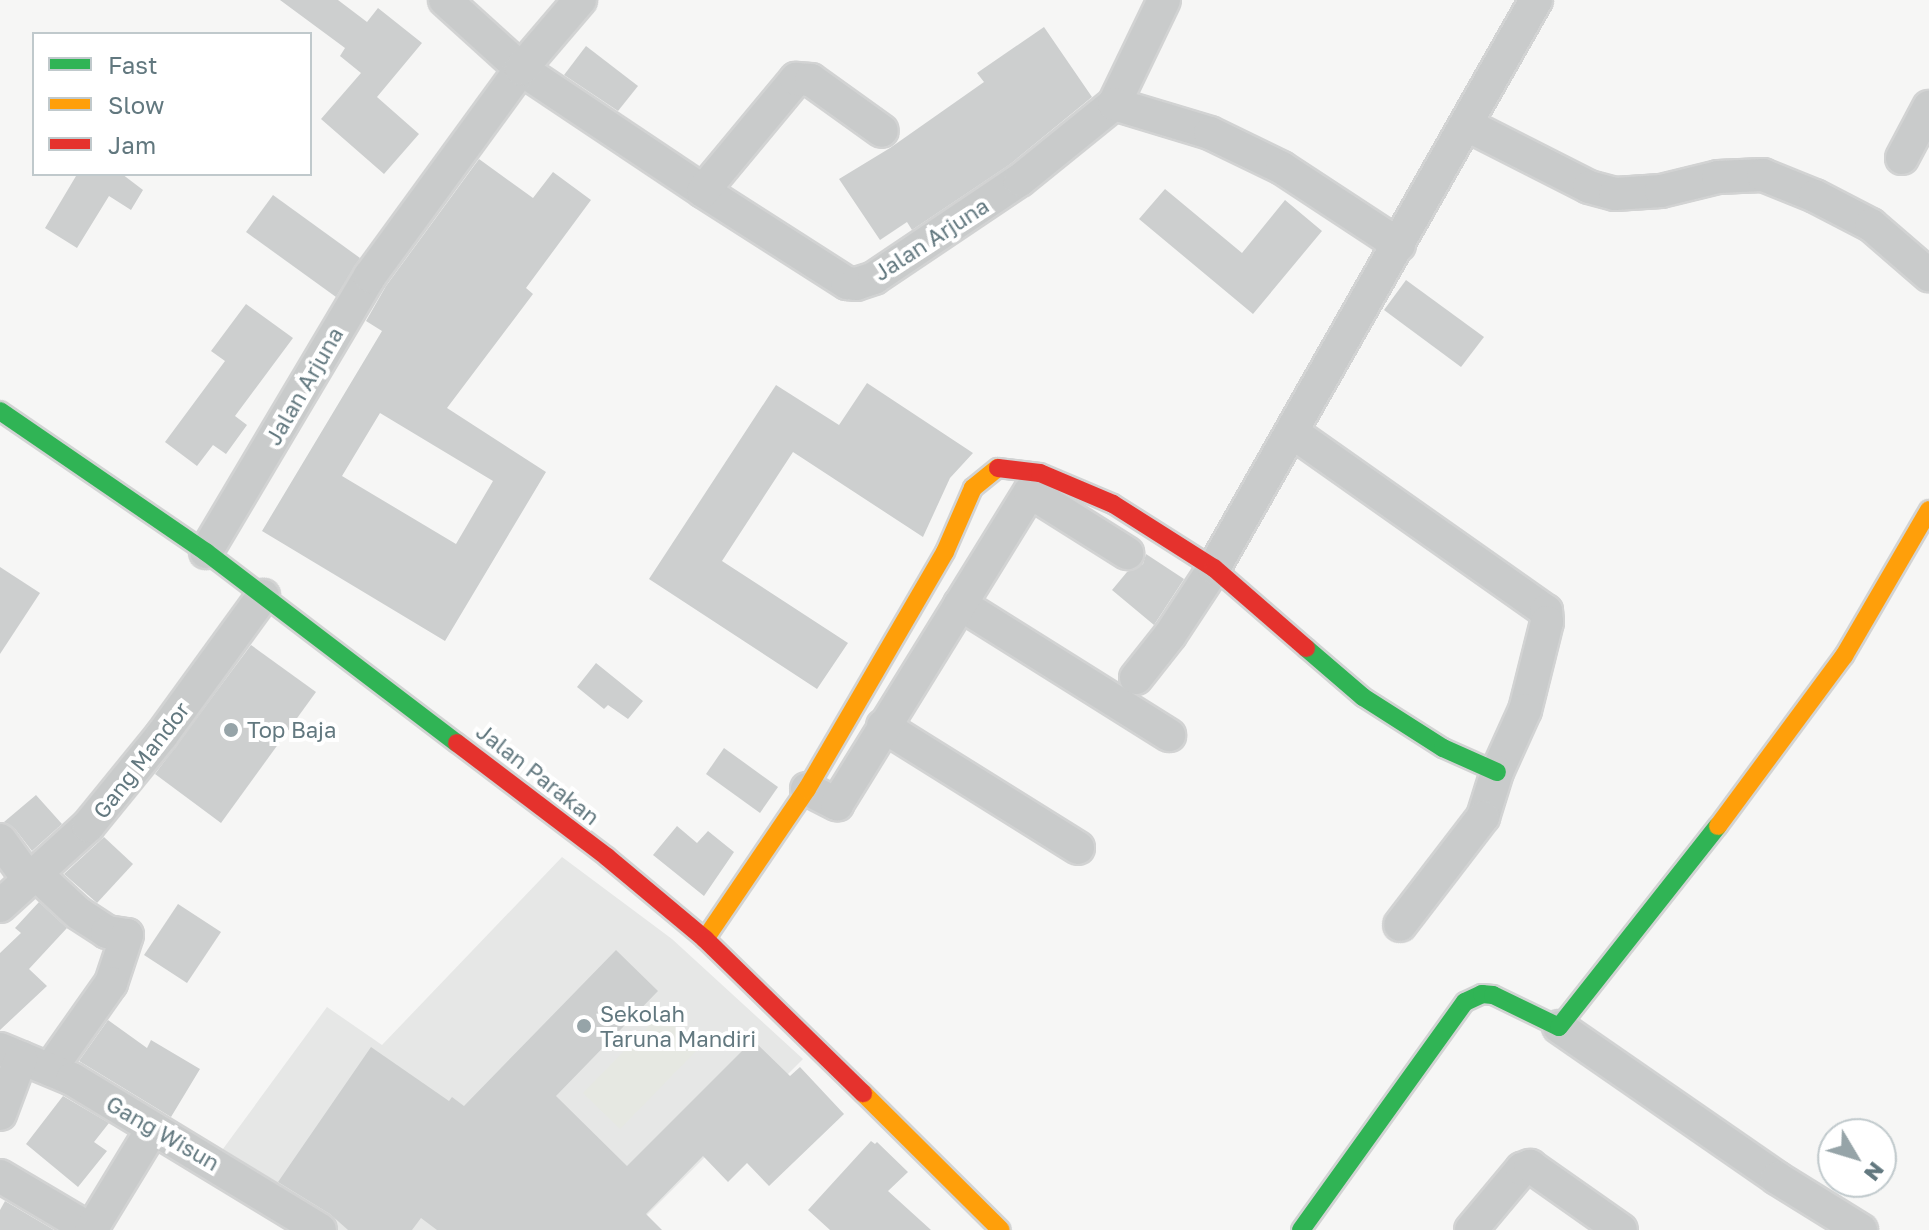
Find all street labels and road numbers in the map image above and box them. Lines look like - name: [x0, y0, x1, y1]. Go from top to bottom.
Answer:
- street label: Jalan Arjuna: [869, 192, 993, 286]
- street label: Jalan Arjuna: [260, 322, 348, 450]
- street label: Gang Mandor: [87, 696, 195, 824]
- street label: Jalan Parakan: [471, 718, 605, 830]
- street label: Gang Wisun: [102, 1090, 224, 1176]

